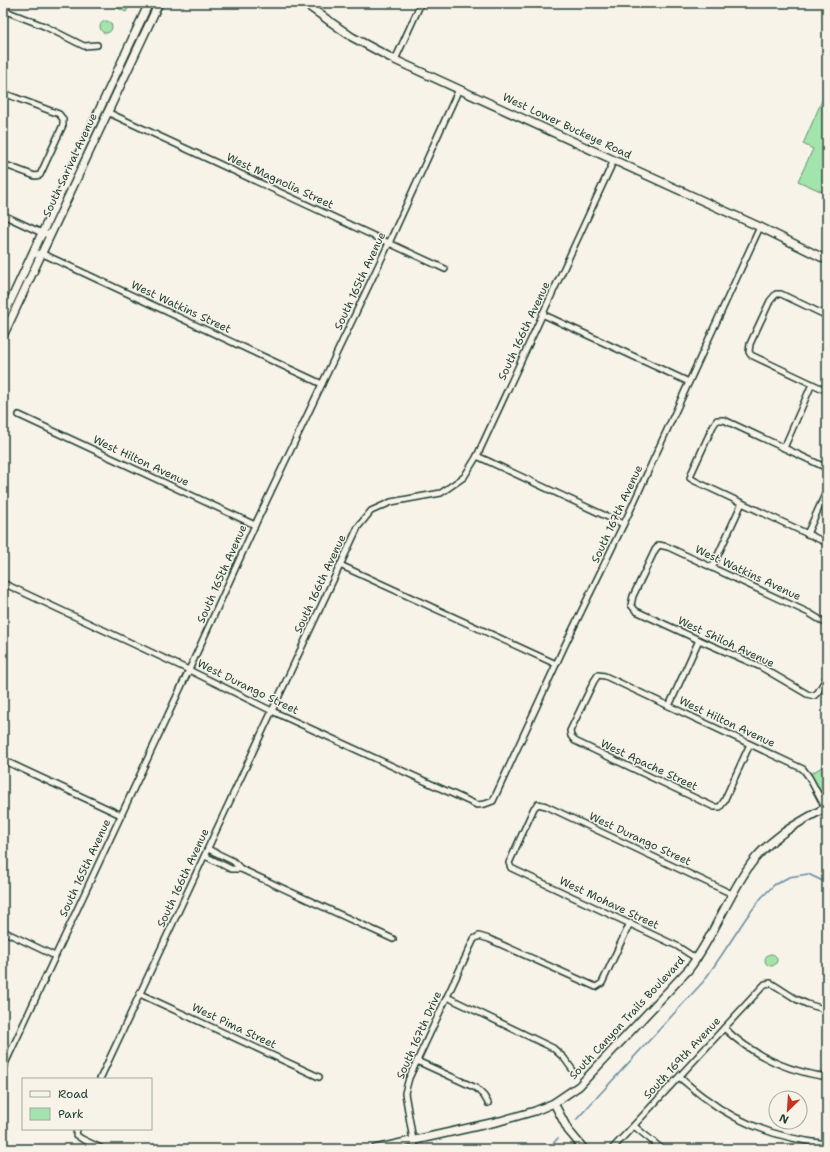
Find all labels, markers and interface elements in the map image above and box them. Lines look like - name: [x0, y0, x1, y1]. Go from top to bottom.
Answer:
- street label: West Lower Buckeye Road: [500, 89, 634, 163]
- street label: South Sarival Avenue: [39, 111, 101, 219]
- street label: West Magnolia Street: [224, 150, 336, 212]
- street label: South 165th Avenue: [331, 230, 389, 332]
- street label: West Watkins Street: [129, 277, 234, 337]
- street label: South 166th Avenue: [495, 279, 553, 383]
- street label: West Hilton Avenue: [90, 432, 192, 490]
- street label: South 167th Avenue: [588, 463, 646, 565]
- street label: South 165th Avenue: [194, 522, 250, 626]
- street label: South 166th Avenue: [291, 532, 349, 636]
- street label: West Watkins Avenue: [693, 542, 803, 604]
- street label: West Shiloh Avenue: [675, 613, 777, 671]
- street label: West Durango Street: [195, 656, 301, 718]
- street label: West Hilton Avenue: [676, 693, 778, 751]
- street label: West Apache Street: [598, 736, 700, 794]
- street label: West Durango Street: [587, 809, 694, 869]
- street label: South 165th Avenue: [56, 817, 114, 919]
- street label: South 166th Avenue: [154, 826, 212, 930]
- street label: West Mohave Street: [557, 873, 661, 933]
- street label: South Canyon Trails Boulevard: [566, 953, 688, 1083]
- street label: South 167th Drive: [393, 989, 445, 1081]
- street label: West Pima Street: [189, 1000, 279, 1052]
- street label: South 169th Avenue: [640, 1014, 724, 1102]
- legend: [22, 1078, 152, 1130]
- text: Road: [58, 1086, 89, 1102]
- north arrow: [768, 1090, 808, 1130]
- text: Park: [58, 1106, 84, 1122]
- text: N: [777, 1110, 791, 1127]

